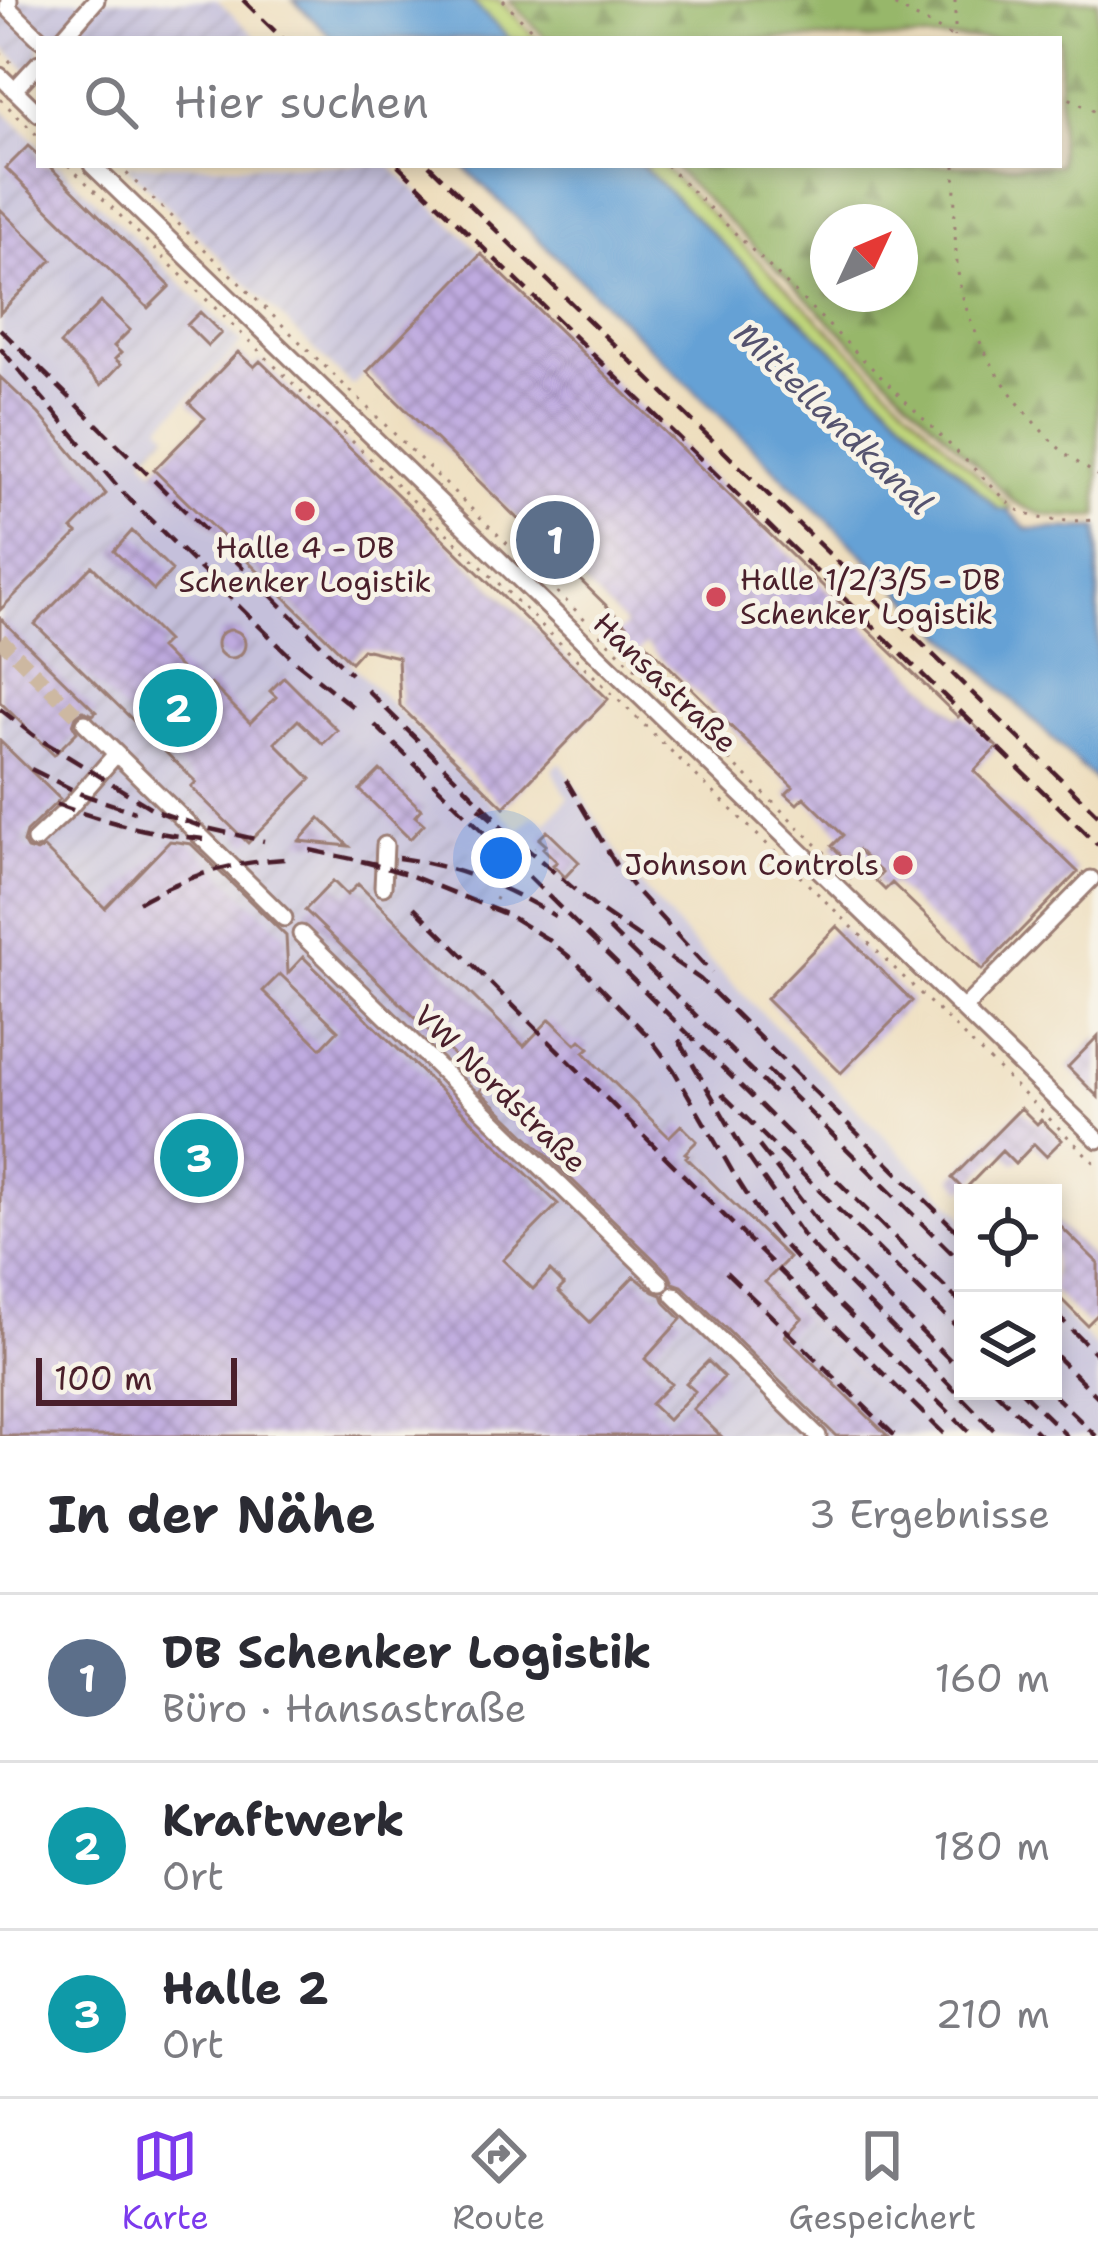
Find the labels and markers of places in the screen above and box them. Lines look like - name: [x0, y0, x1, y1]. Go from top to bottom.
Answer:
- pin: 1: [516, 495, 594, 585]
- marker: Halle 4 - DB Schenker Logistik: [292, 498, 318, 524]
- place label: Halle 4 - DB Schenker Logistik: [178, 527, 432, 602]
- place label: Halle 1/2/3/5 - DB Schenker Logistik: [740, 559, 1000, 634]
- marker: Halle 1/2/3/5 - DB Schenker Logistik: [703, 584, 729, 610]
- pin: 2: [139, 663, 217, 753]
- place label: Johnson Controls: [624, 844, 879, 885]
- marker: Johnson Controls: [890, 852, 916, 878]
- pin: 3: [160, 1113, 238, 1203]

